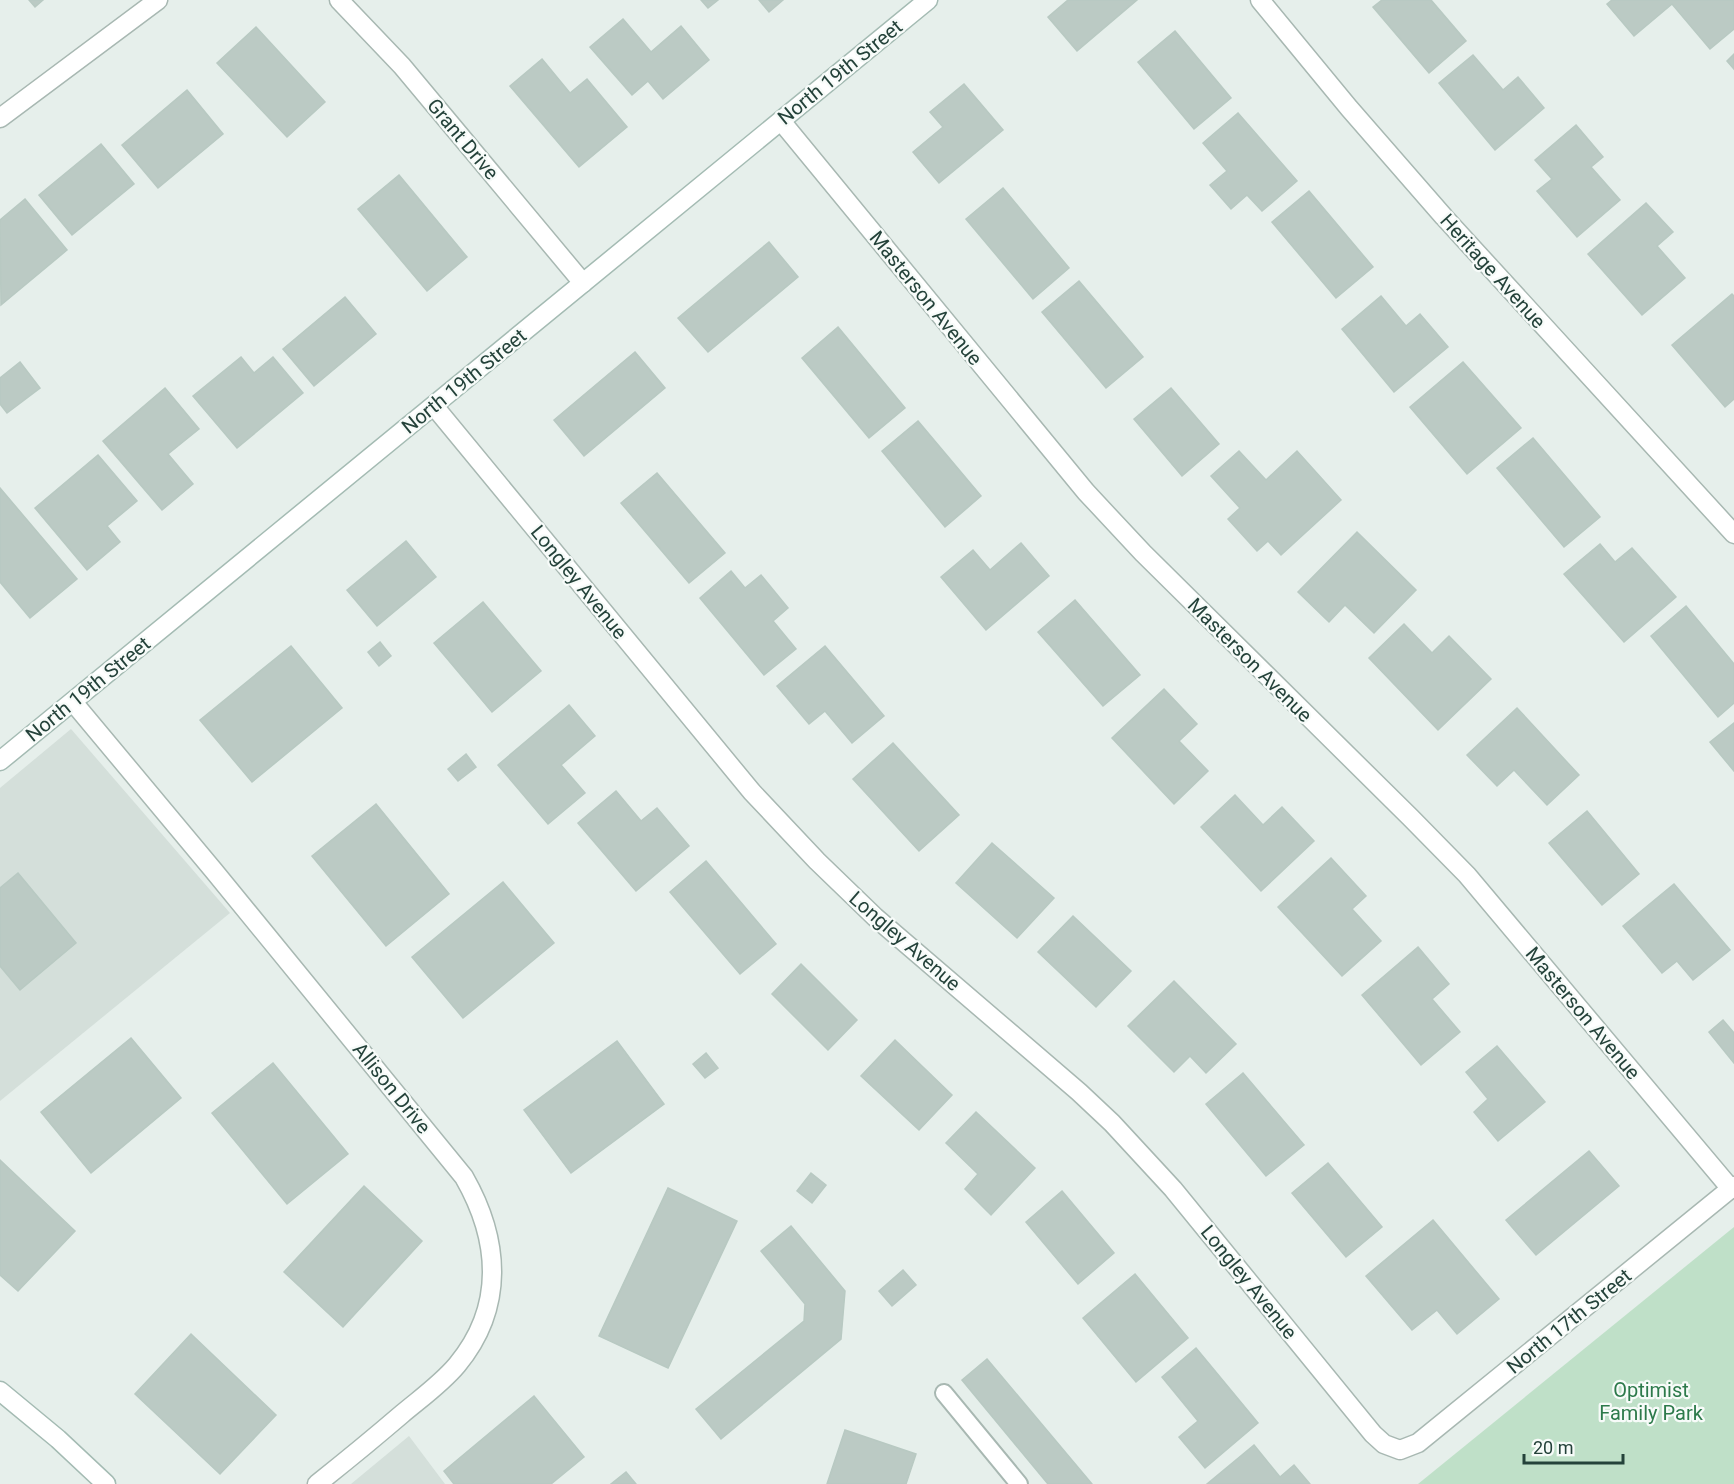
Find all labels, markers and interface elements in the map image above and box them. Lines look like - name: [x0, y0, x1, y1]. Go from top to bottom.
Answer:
- street label: North 19th Street: [773, 14, 907, 130]
- street label: Grant Drive: [422, 94, 504, 184]
- street label: Heritage Avenue: [1435, 209, 1551, 333]
- street label: Masterson Avenue: [865, 226, 987, 370]
- street label: North 19th Street: [397, 323, 531, 439]
- street label: Longley Avenue: [526, 520, 632, 644]
- street label: Masterson Avenue: [1183, 593, 1317, 727]
- street label: North 19th Street: [21, 631, 155, 747]
- street label: Longley Avenue: [844, 886, 966, 996]
- street label: Masterson Avenue: [1521, 942, 1645, 1084]
- street label: Allison Drive: [348, 1038, 436, 1138]
- street label: Longley Avenue: [1196, 1220, 1302, 1344]
- street label: North 17th Street: [1502, 1263, 1636, 1379]
- park label: Optimist Family Park: [1599, 1378, 1704, 1425]
- scale bar: [1524, 1427, 1623, 1465]
- text: 20 m: [1533, 1437, 1573, 1458]

